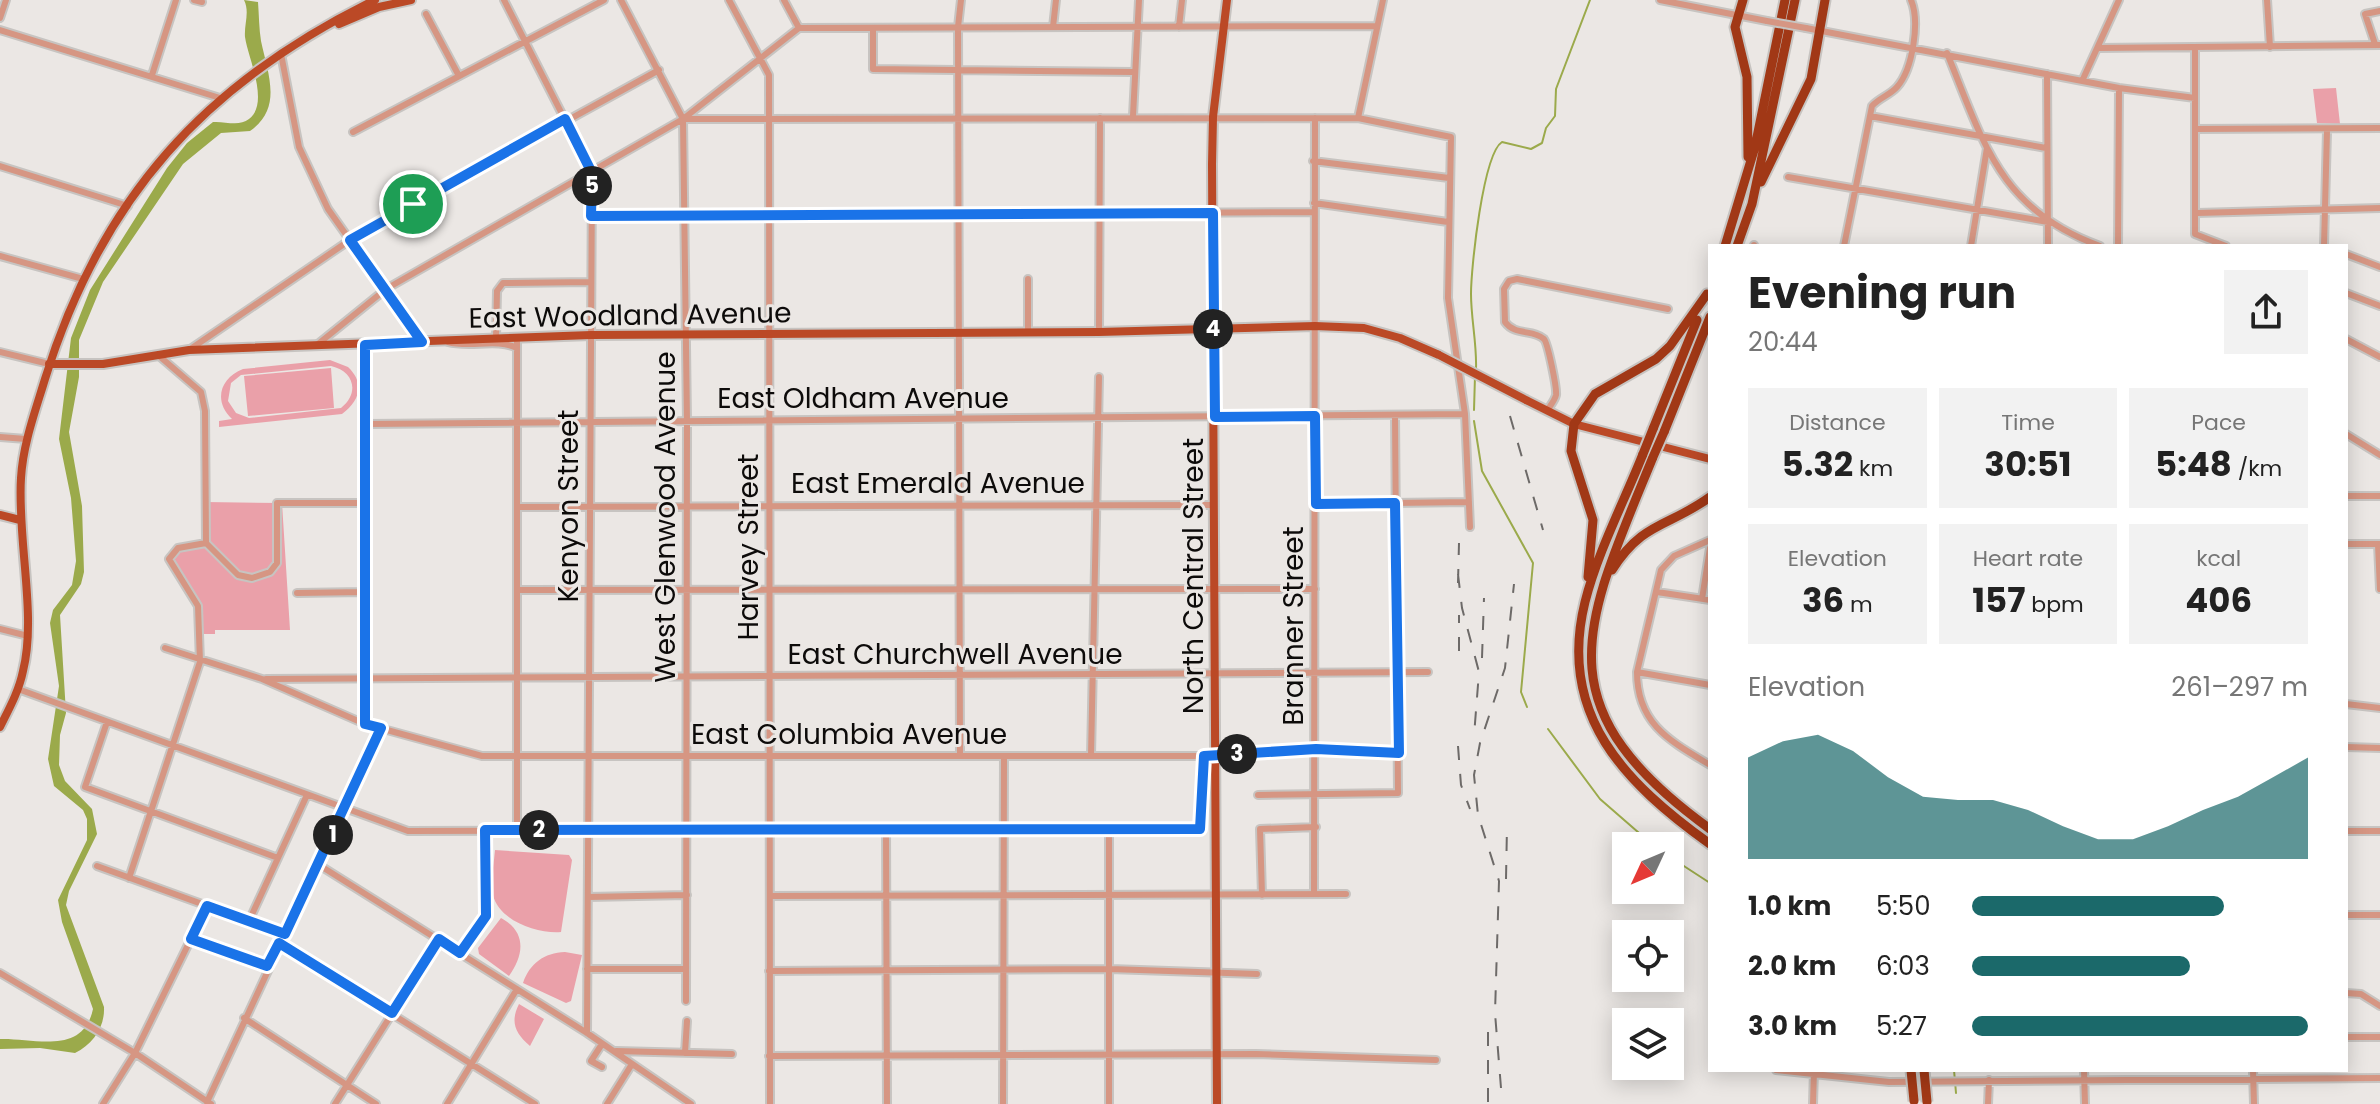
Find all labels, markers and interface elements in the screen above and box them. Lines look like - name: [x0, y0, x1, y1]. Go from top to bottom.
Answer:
- pin: 5: [572, 166, 612, 206]
- pin: [379, 170, 447, 238]
- text: 5: [585, 170, 599, 201]
- icon: arrive: [391, 182, 435, 226]
- text: Evening run: [1748, 262, 2016, 323]
- button: share: [2224, 270, 2308, 354]
- street label: East Woodland Avenue: [468, 293, 792, 338]
- pin: 4: [1193, 309, 1233, 349]
- text: 4: [1206, 313, 1220, 344]
- text: 20:44: [1748, 324, 1818, 360]
- street label: West Glenwood Avenue: [646, 351, 685, 683]
- street label: East Oldham Avenue: [717, 379, 1009, 418]
- text: Distance: [1789, 407, 1886, 438]
- text: Time: [2001, 407, 2055, 438]
- text: Pace: [2191, 407, 2246, 438]
- street label: Kenyon Street: [549, 409, 588, 603]
- street label: North Central Street: [1174, 438, 1213, 714]
- text: 5.32: [1782, 440, 1853, 488]
- text: 30:51: [1984, 440, 2072, 488]
- text: 5:48: [2155, 440, 2232, 488]
- street label: Harvey Street: [729, 453, 768, 641]
- text: km: [1853, 453, 1893, 484]
- text: /km: [2232, 453, 2282, 484]
- street label: East Emerald Avenue: [791, 464, 1085, 503]
- street label: Branner Street: [1274, 526, 1313, 726]
- text: Elevation: [1788, 543, 1887, 574]
- text: Heart rate: [1973, 543, 2083, 574]
- text: kcal: [2196, 543, 2241, 574]
- text: 36: [1802, 576, 1844, 624]
- text: 157: [1972, 576, 2025, 624]
- text: 406: [2185, 576, 2252, 624]
- text: m: [1844, 589, 1873, 620]
- text: bpm: [2025, 589, 2084, 620]
- street label: East Churchwell Avenue: [787, 635, 1123, 674]
- text: Elevation: [1748, 669, 1865, 705]
- text: 261–297 m: [2171, 669, 2308, 705]
- street label: East Columbia Avenue: [691, 715, 1007, 754]
- pin: 3: [1217, 734, 1257, 774]
- text: 3: [1230, 738, 1244, 769]
- pin: 2: [519, 810, 559, 850]
- text: 2: [533, 814, 545, 845]
- pin: 1: [313, 815, 353, 855]
- text: 1: [329, 819, 337, 850]
- north arrow: [1612, 832, 1684, 904]
- map controls: [1612, 832, 1684, 1080]
- text: 1.0 km: [1748, 888, 1831, 924]
- text: 5:50: [1876, 888, 1931, 924]
- button: locate: [1612, 920, 1684, 992]
- text: 2.0 km: [1748, 948, 1836, 984]
- text: 6:03: [1876, 948, 1930, 984]
- button: layers: [1612, 1008, 1684, 1080]
- text: 3.0 km: [1748, 1008, 1837, 1044]
- text: 5:27: [1876, 1008, 1927, 1044]

